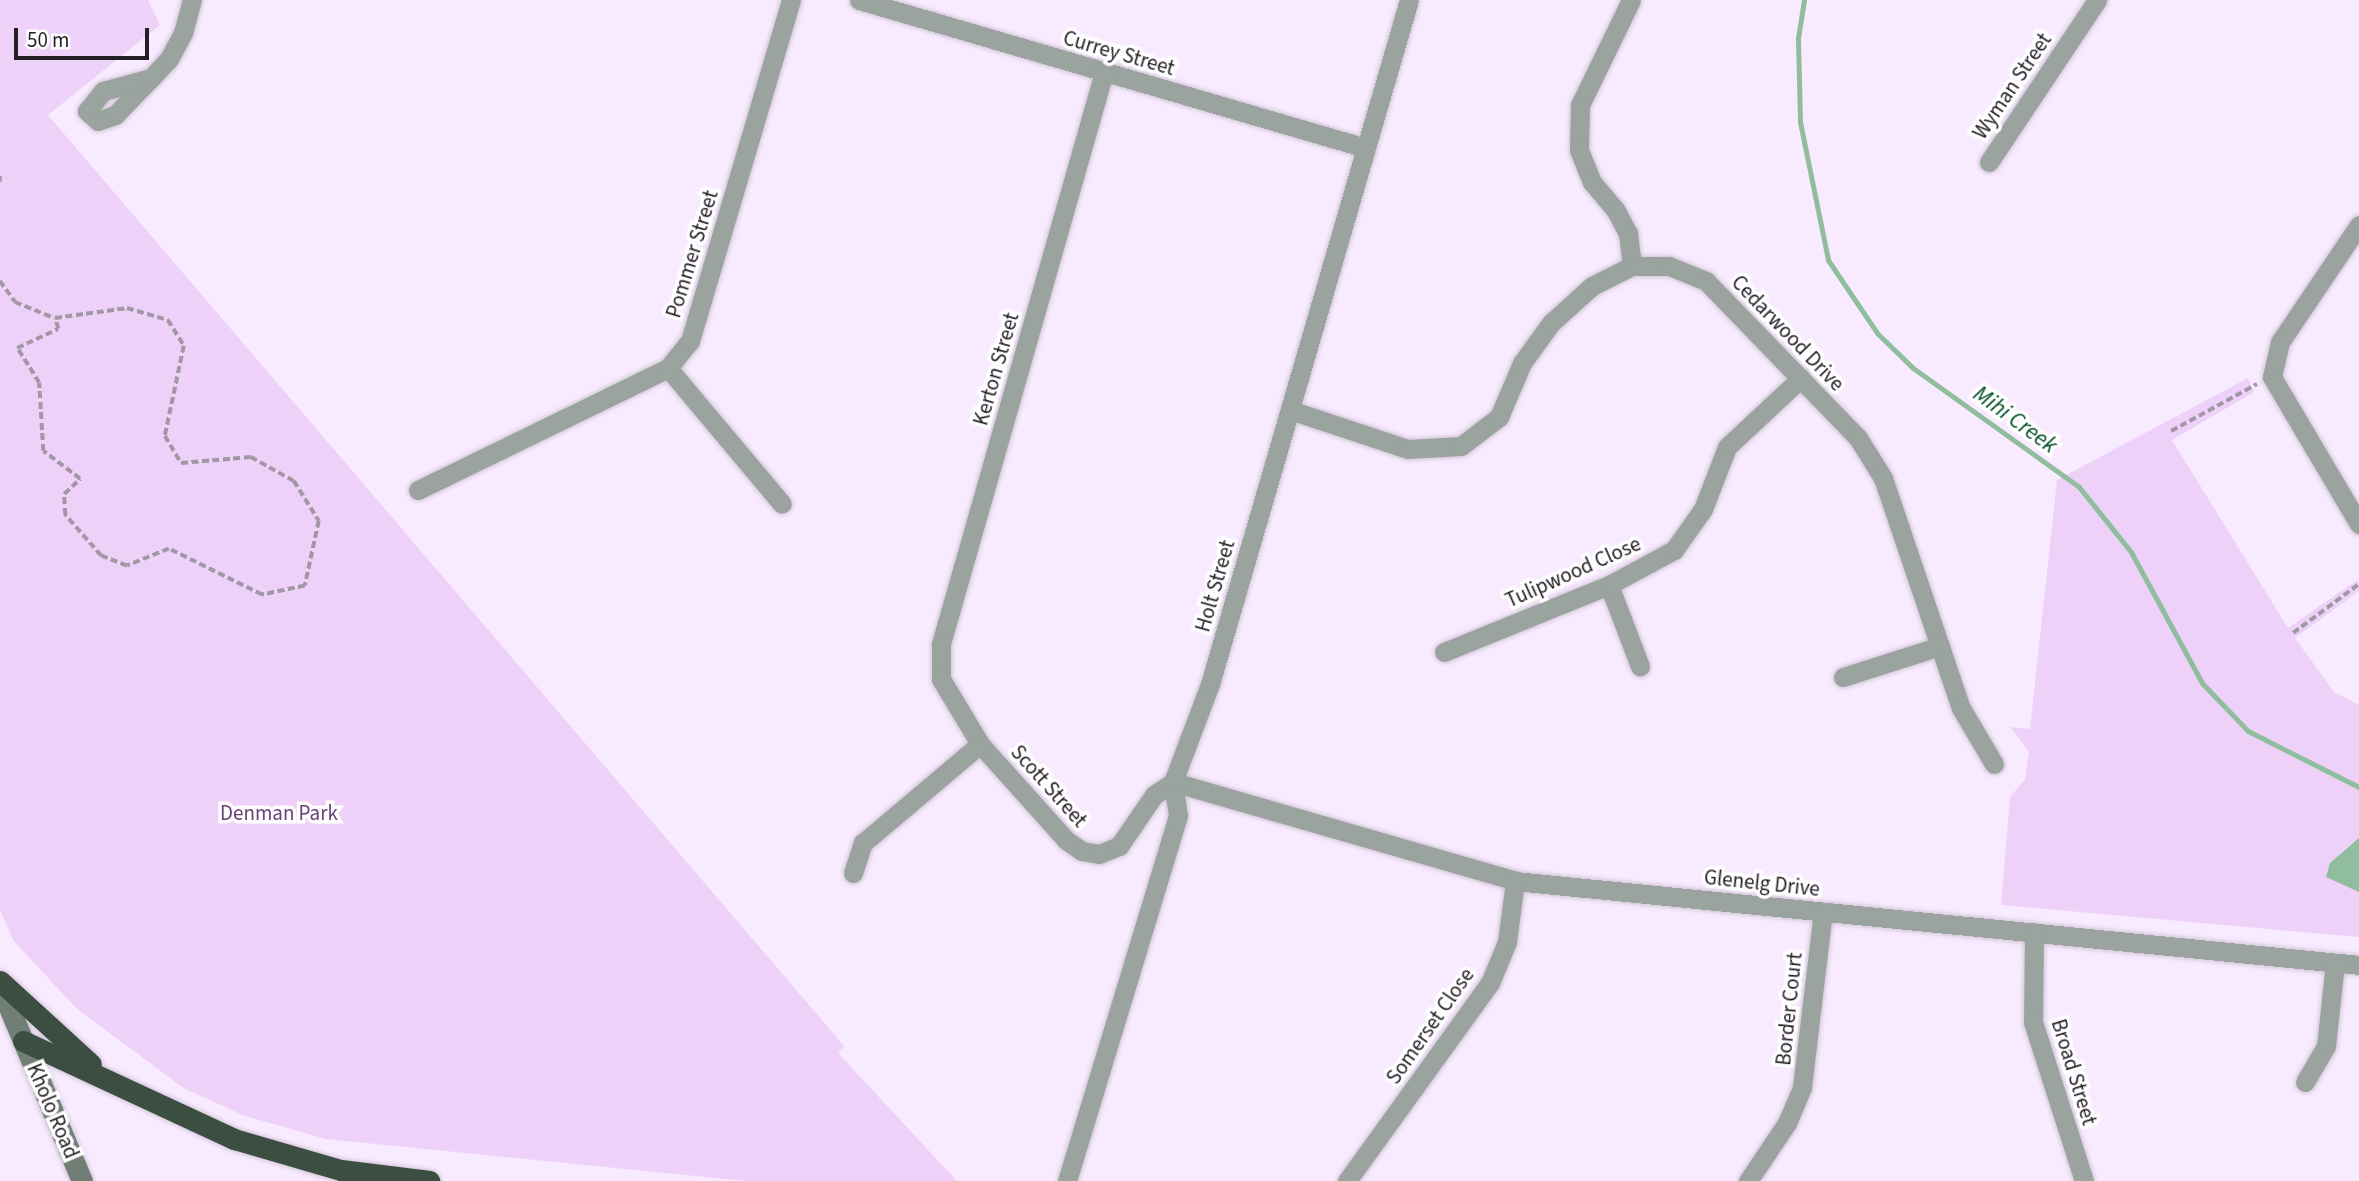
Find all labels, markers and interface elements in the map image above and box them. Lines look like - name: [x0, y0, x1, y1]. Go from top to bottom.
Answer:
- scale bar: [18, 14, 152, 58]
- text: 50 m: [27, 25, 69, 55]
- street label: Currey Street: [1060, 25, 1178, 81]
- street label: Wyman Street: [1967, 28, 2057, 144]
- street label: Pommer Street: [661, 187, 723, 321]
- street label: Cedarwood Drive: [1726, 270, 1850, 396]
- street label: Kerton Street: [968, 310, 1024, 428]
- water label: Mihi Creek: [1968, 380, 2062, 460]
- street label: Tulipwood Close: [1501, 531, 1645, 613]
- street label: Holt Street: [1190, 537, 1240, 635]
- street label: Scott Street: [1006, 740, 1092, 832]
- park label: Denman Park: [220, 800, 338, 826]
- street label: Glenelg Drive: [1703, 864, 1821, 902]
- street label: Border Court: [1771, 951, 1807, 1067]
- street label: Somerset Close: [1381, 963, 1479, 1089]
- street label: Broad Street: [2046, 1016, 2102, 1128]
- street label: Kholo Road: [22, 1060, 84, 1162]

